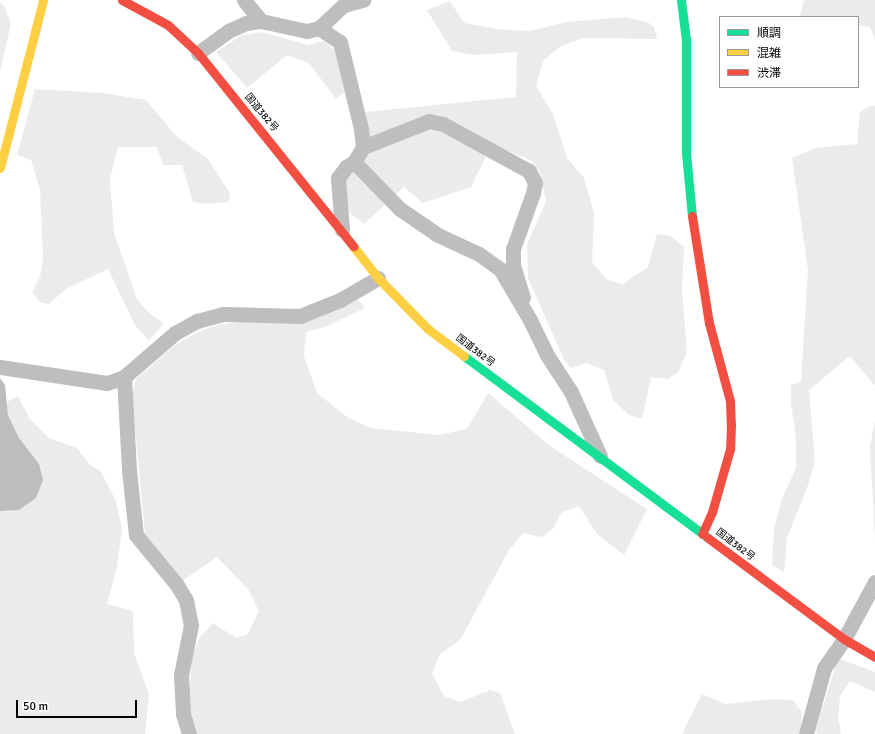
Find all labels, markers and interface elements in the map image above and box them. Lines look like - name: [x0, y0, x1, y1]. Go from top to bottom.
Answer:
- legend: [719, 16, 859, 88]
- text: 順調: [757, 26, 781, 41]
- text: 混雑: [757, 46, 781, 61]
- text: 渋滞: [757, 66, 781, 81]
- street label: 国道382号: [242, 91, 280, 135]
- street label: 国道382号: [453, 332, 497, 370]
- street label: 国道382号: [713, 526, 757, 564]
- scale bar: [18, 692, 139, 718]
- text: 50 m: [23, 699, 48, 714]

